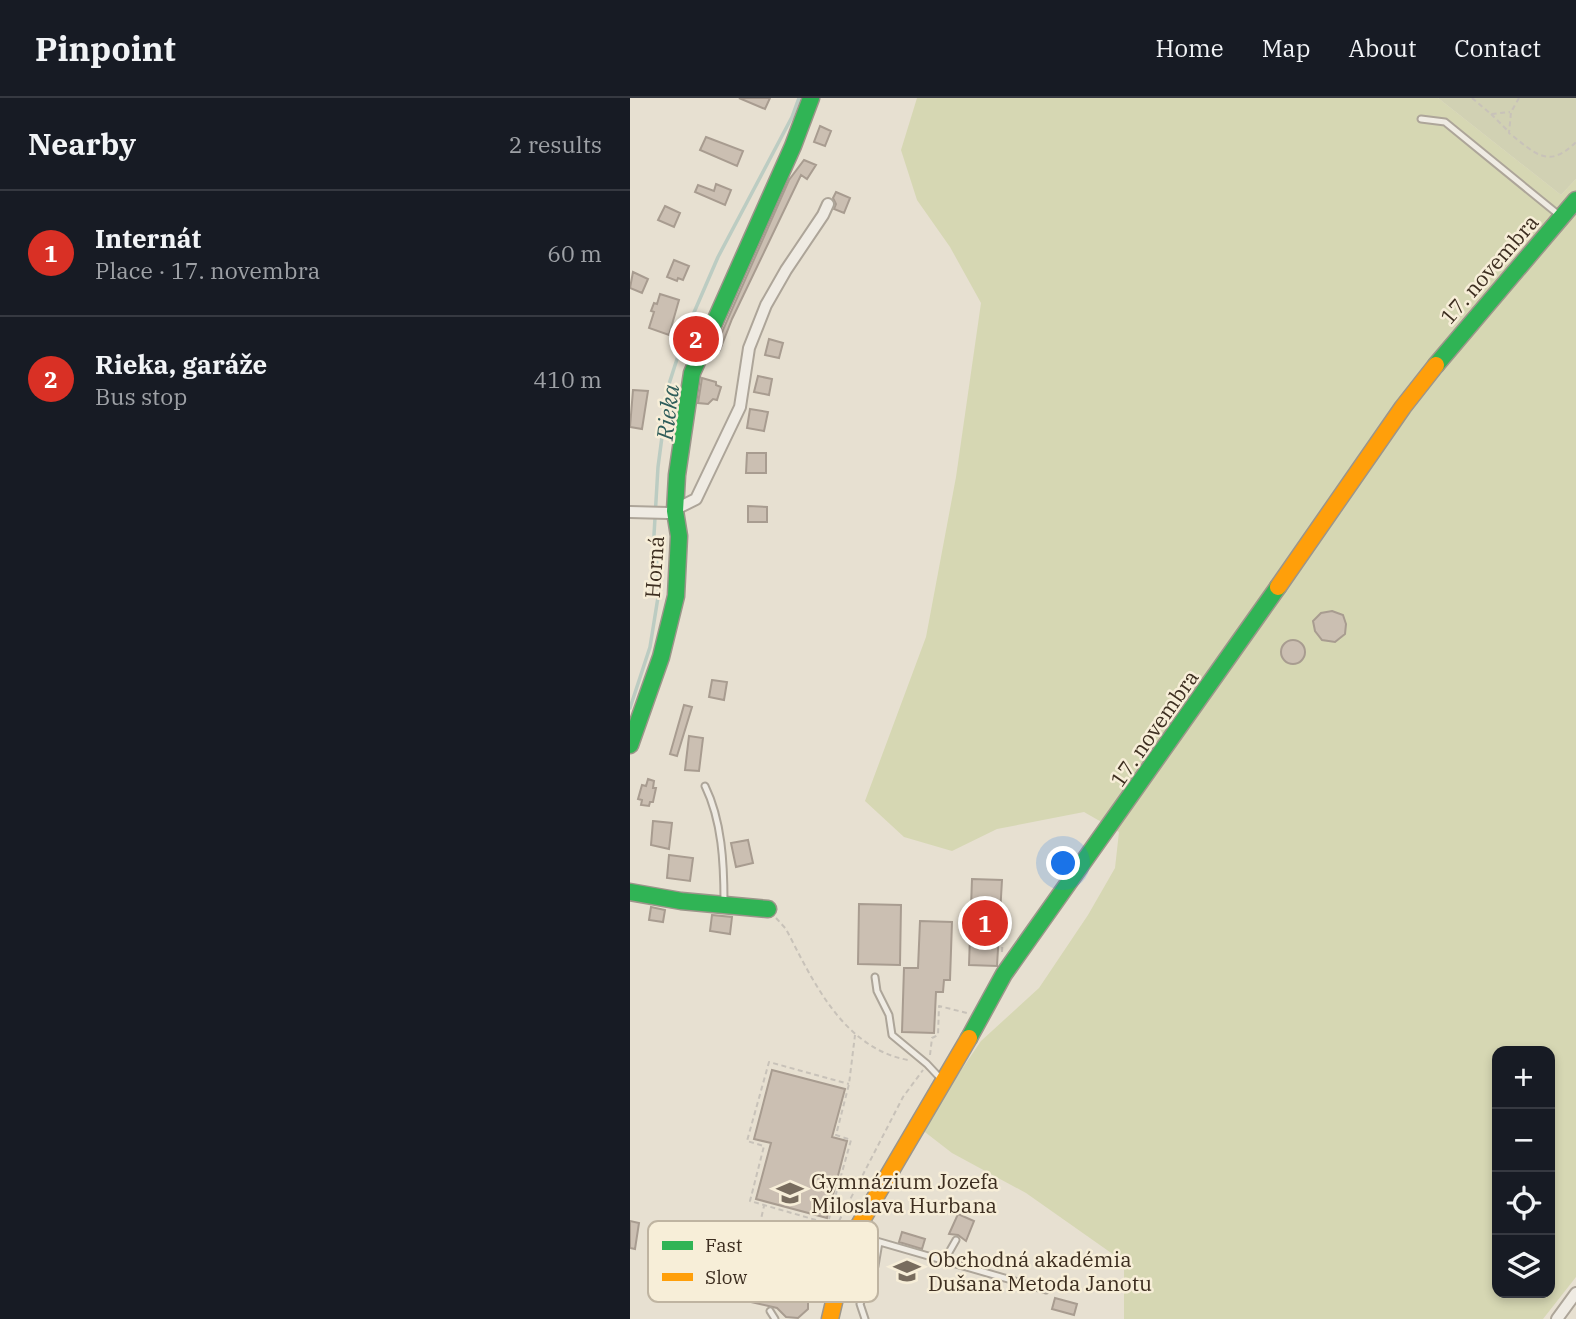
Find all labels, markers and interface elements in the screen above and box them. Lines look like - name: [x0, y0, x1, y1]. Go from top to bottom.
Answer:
- text: Pinpoint: [35, 27, 176, 70]
- text: Home: [1156, 32, 1224, 64]
- text: Map: [1262, 32, 1310, 64]
- text: About: [1348, 32, 1416, 64]
- text: Contact: [1454, 32, 1541, 64]
- text: Nearby: [28, 124, 136, 163]
- text: 2 results: [509, 129, 602, 159]
- street label: 17. novembra: [1434, 208, 1544, 330]
- text: Internát: [95, 221, 201, 255]
- text: 1: [44, 238, 58, 268]
- text: 60 m: [547, 238, 602, 268]
- text: Place · 17. novembra: [95, 255, 320, 285]
- pin: 2: [673, 313, 719, 365]
- text: Rieka, garáže: [95, 347, 267, 381]
- text: 2: [44, 364, 58, 394]
- text: 410 m: [533, 364, 602, 394]
- text: Bus stop: [95, 381, 187, 411]
- water label: Rieka: [649, 382, 685, 443]
- street label: Horná: [638, 535, 670, 599]
- street label: 17. novembra: [1103, 664, 1205, 792]
- your location: [1046, 846, 1080, 880]
- pin: 1: [962, 897, 1008, 949]
- map controls: [1492, 1046, 1555, 1298]
- button: +: [1492, 1046, 1555, 1109]
- button: −: [1492, 1109, 1555, 1172]
- place label: Gymnázium Jozefa Miloslava Hurbana: [811, 1167, 999, 1219]
- button: locate: [1492, 1172, 1555, 1235]
- school or university icon: Gymnázium Jozefa Miloslava Hurbana: [775, 1178, 805, 1208]
- legend: [648, 1221, 878, 1302]
- text: Fast: [705, 1233, 743, 1257]
- button: layers: [1492, 1235, 1555, 1298]
- place label: Obchodná akadémia Dušana Metoda Janotu: [928, 1245, 1152, 1297]
- school or university icon: Obchodná akadémia Dušana Metoda Janotu: [892, 1256, 922, 1286]
- text: Slow: [705, 1265, 747, 1289]

